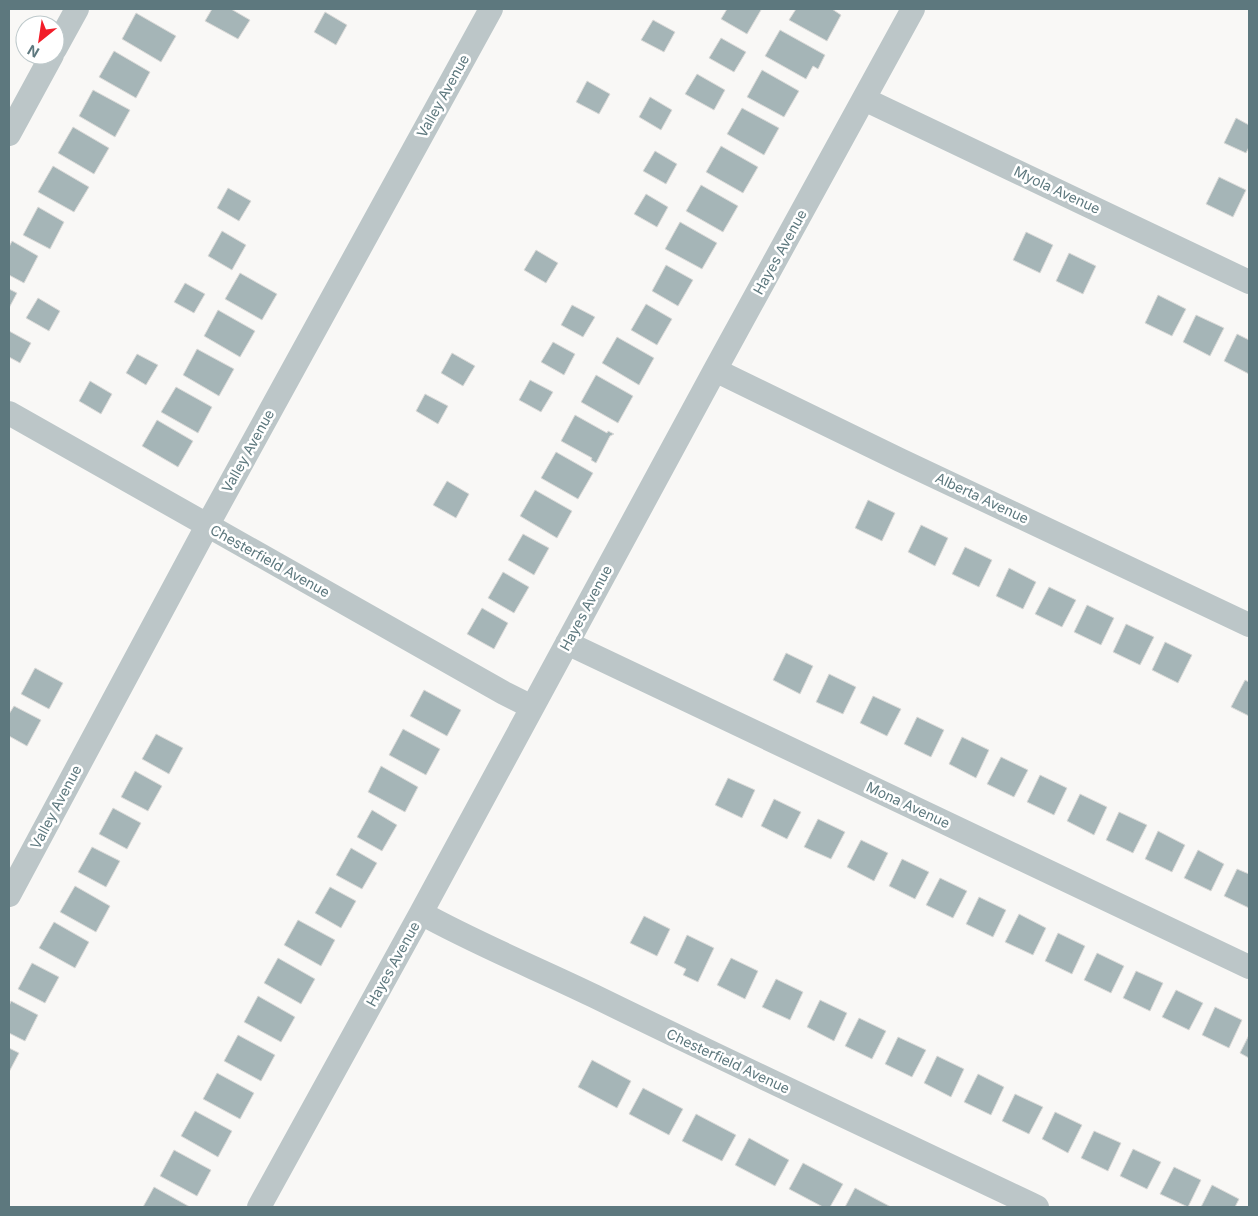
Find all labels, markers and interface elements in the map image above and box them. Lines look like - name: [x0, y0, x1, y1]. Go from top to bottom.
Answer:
- north arrow: [15, 15, 65, 65]
- text: N: [24, 42, 42, 62]
- street label: Valley Avenue: [413, 51, 472, 140]
- street label: Myola Avenue: [1011, 162, 1103, 217]
- street label: Hayes Avenue: [749, 206, 810, 297]
- street label: Valley Avenue: [218, 406, 277, 495]
- street label: Alberta Avenue: [933, 469, 1032, 527]
- street label: Chesterfield Avenue: [208, 521, 333, 600]
- street label: Hayes Avenue: [556, 562, 615, 653]
- street label: Valley Avenue: [26, 762, 85, 852]
- street label: Mona Avenue: [864, 778, 953, 831]
- street label: Hayes Avenue: [362, 918, 423, 1009]
- street label: Chesterfield Avenue: [664, 1025, 793, 1097]

